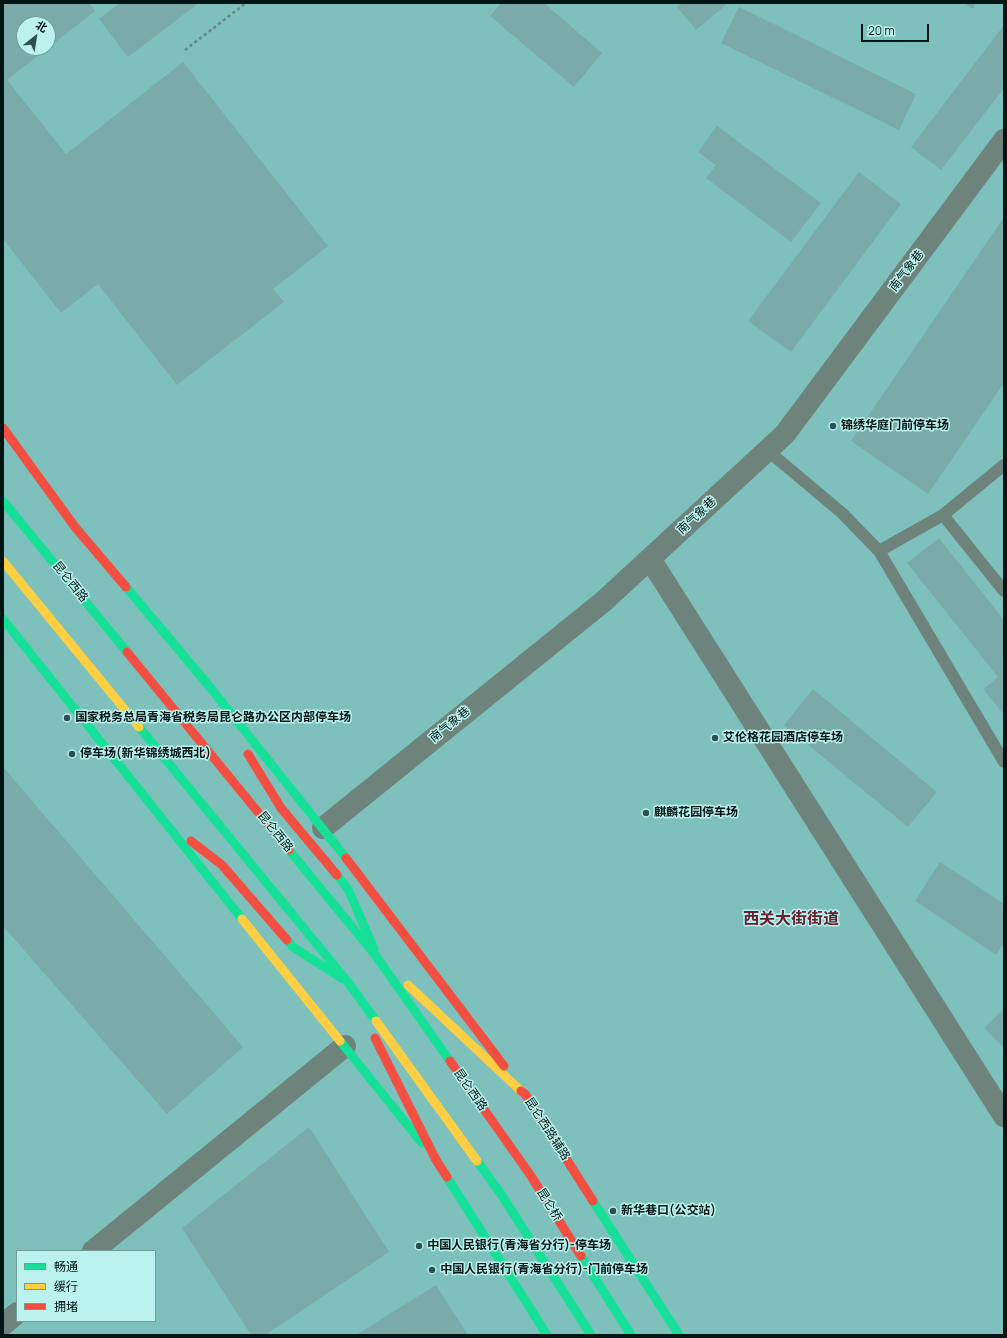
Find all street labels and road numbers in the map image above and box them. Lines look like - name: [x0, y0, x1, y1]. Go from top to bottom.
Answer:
- street label: 南气象巷: [887, 247, 927, 295]
- street label: 南气象巷: [675, 494, 719, 538]
- street label: 昆仑西路: [49, 559, 91, 605]
- street label: 南气象巷: [427, 704, 473, 746]
- street label: 昆仑西路: [254, 809, 296, 855]
- street label: 昆仑西路: [450, 1066, 490, 1114]
- street label: 昆仑西路辅路: [521, 1095, 573, 1163]
- street label: 昆仑桥: [533, 1186, 565, 1224]

